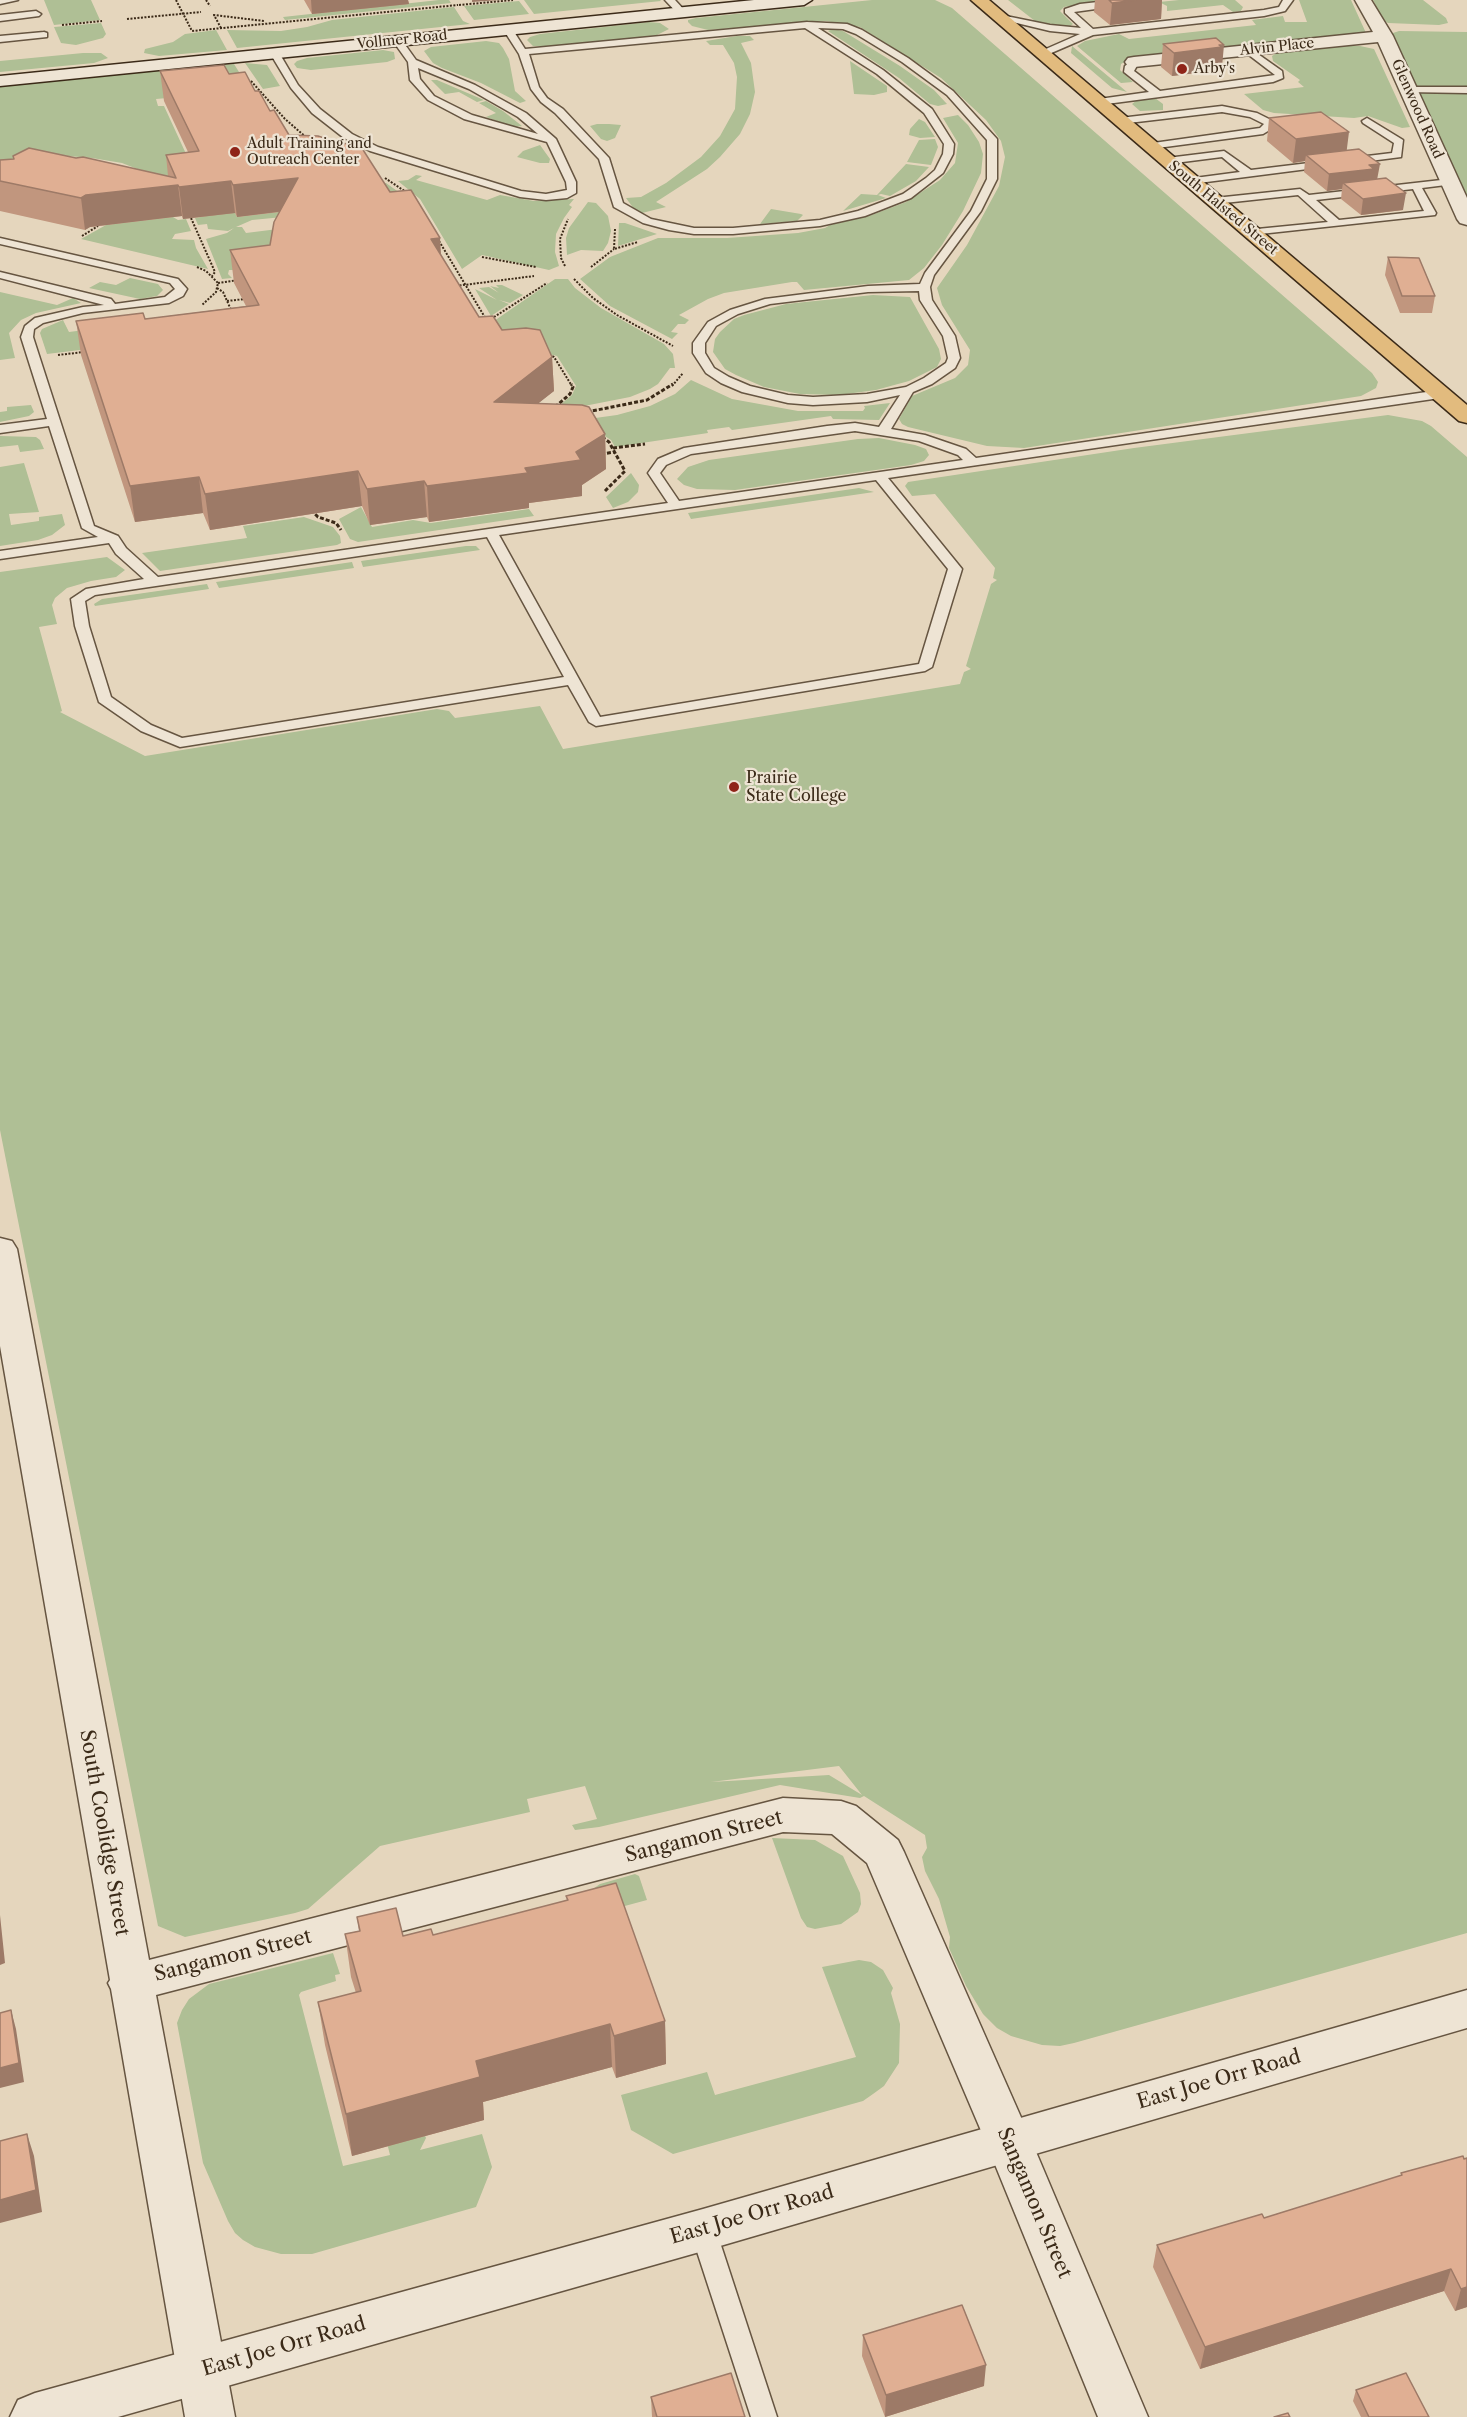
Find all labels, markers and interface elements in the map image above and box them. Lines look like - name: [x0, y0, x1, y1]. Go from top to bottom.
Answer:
- street label: Vollmer Road: [356, 27, 448, 53]
- street label: Alvin Place: [1239, 35, 1315, 59]
- street label: Glenwood Road: [1388, 57, 1446, 161]
- place label: Arby's: [1194, 61, 1235, 77]
- marker: Arby's: [1175, 62, 1189, 76]
- place label: Adult Training and Outreach Center: [247, 136, 372, 168]
- marker: Adult Training and Outreach Center: [228, 145, 242, 159]
- street label: South Halsted Street: [1165, 157, 1281, 259]
- place label: Prairie State College: [746, 768, 846, 806]
- marker: Prairie State College: [727, 780, 741, 794]
- street label: South Coolidge Street: [74, 1728, 134, 1938]
- street label: Sangamon Street: [623, 1806, 785, 1868]
- street label: Sangamon Street: [152, 1925, 314, 1987]
- street label: East Joe Orr Road: [1134, 2045, 1304, 2115]
- street label: Sangamon Street: [991, 2124, 1077, 2282]
- street label: East Joe Orr Road: [667, 2180, 837, 2250]
- street label: East Joe Orr Road: [199, 2312, 369, 2382]

